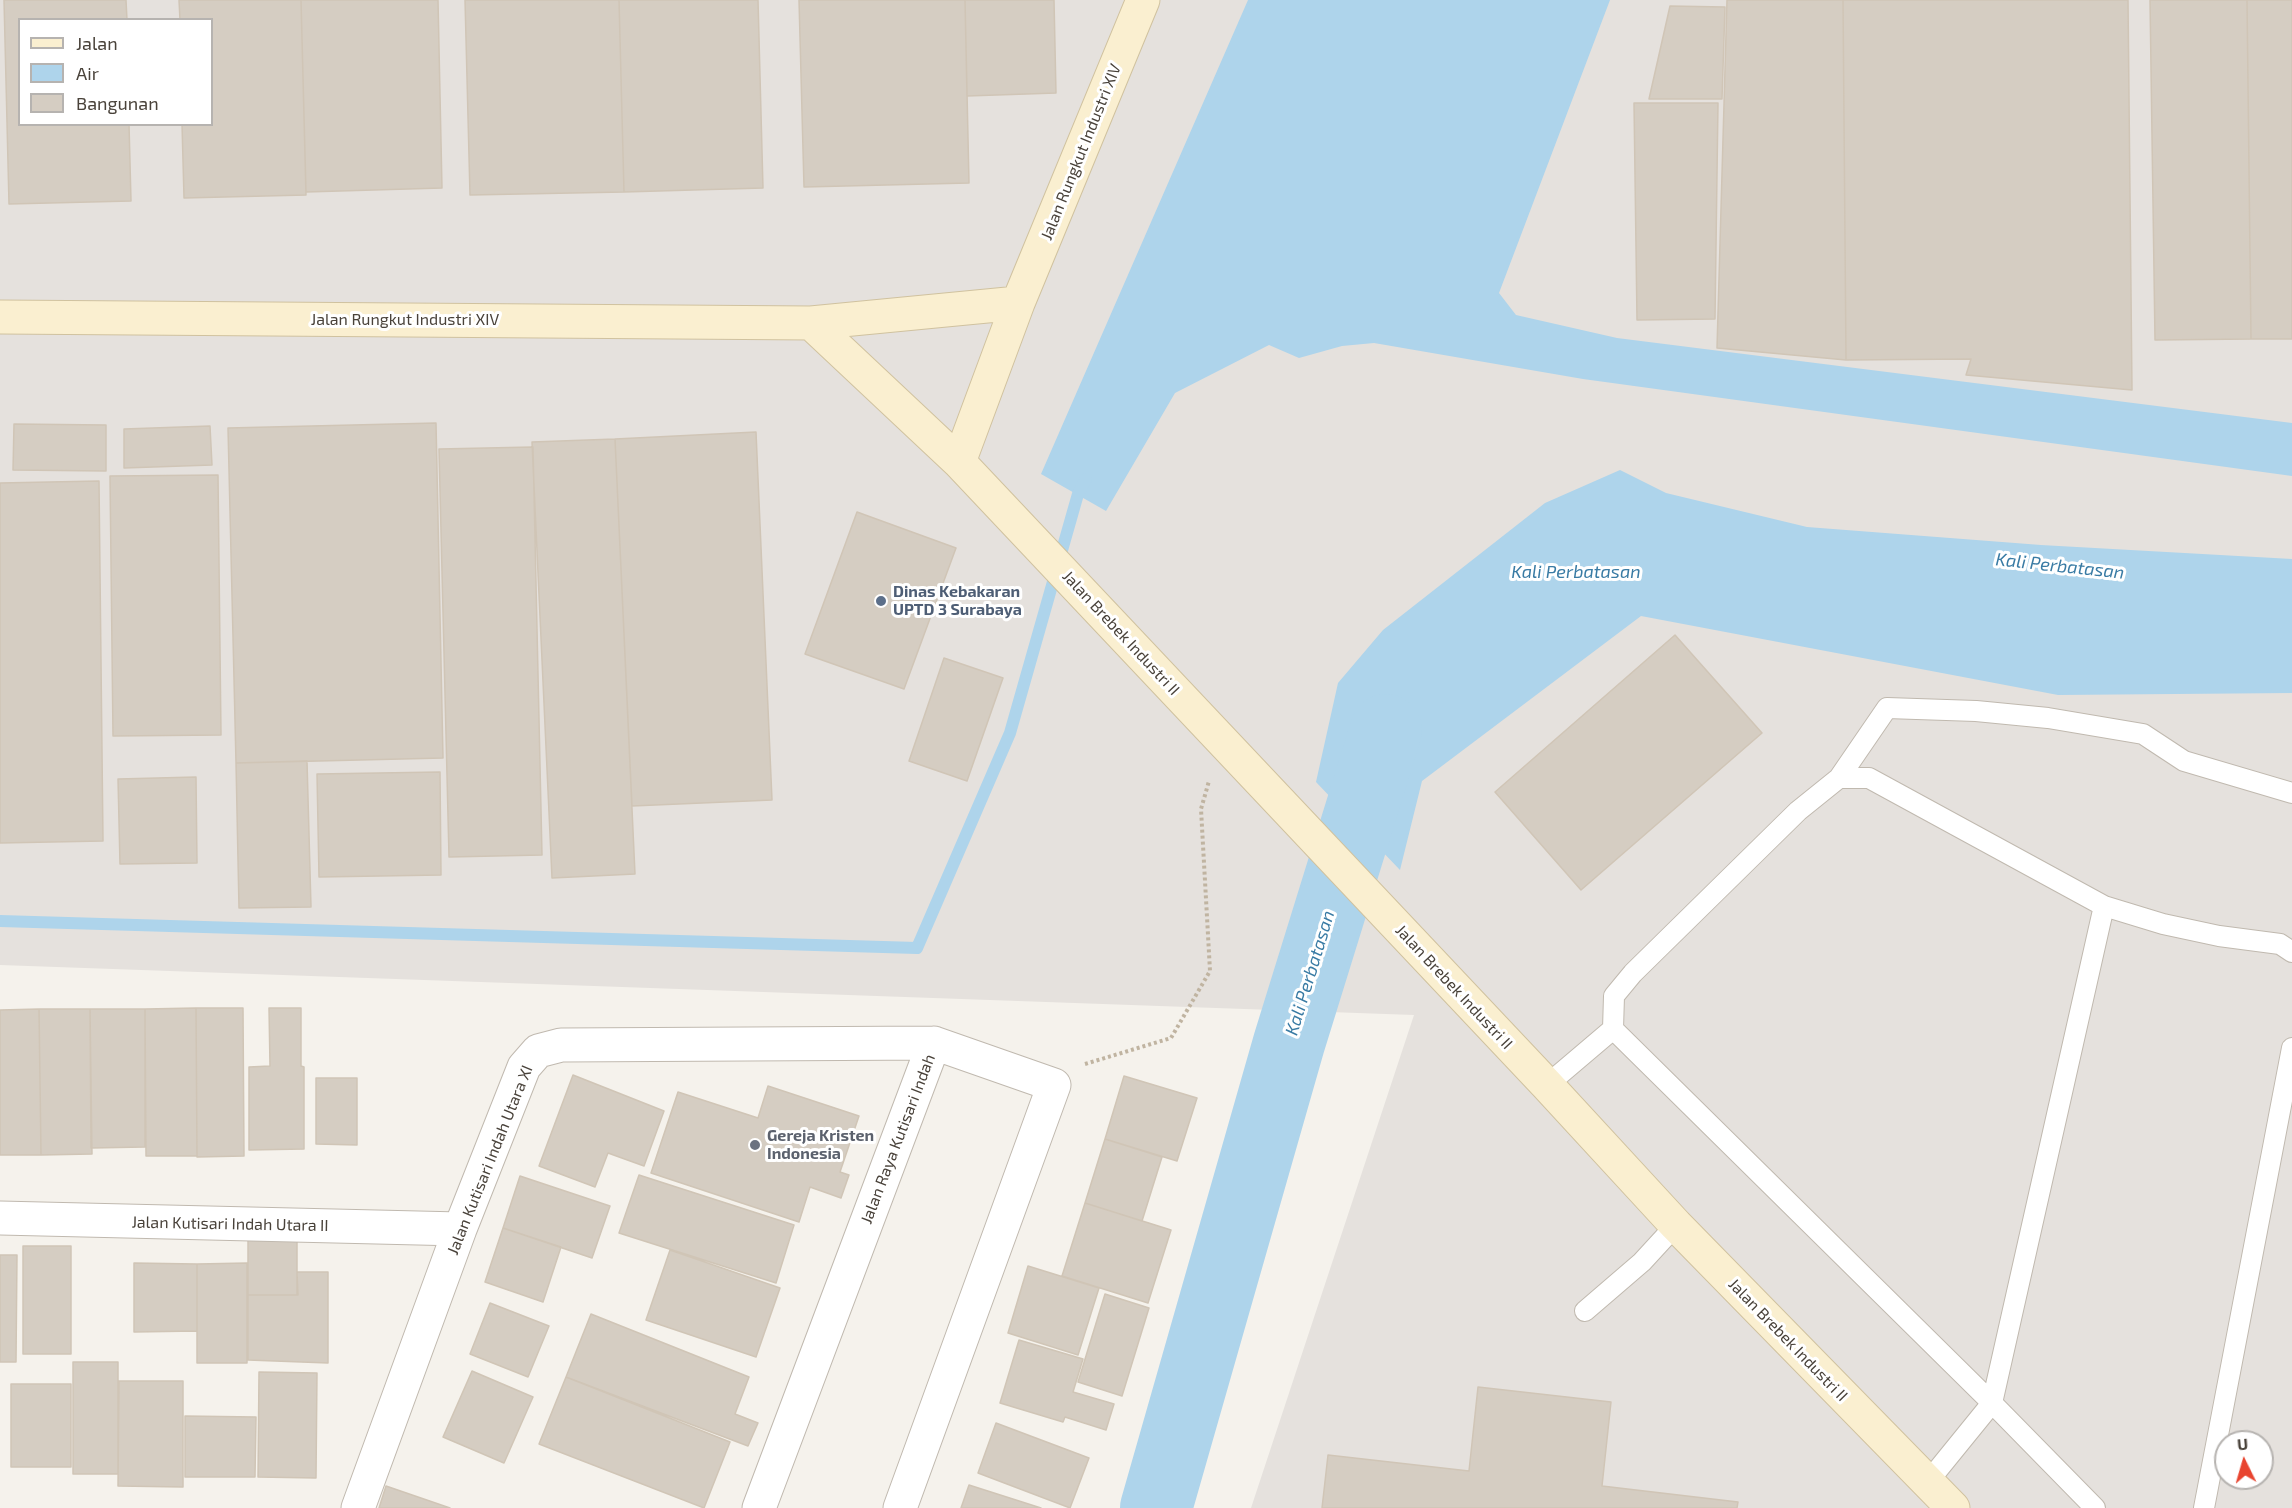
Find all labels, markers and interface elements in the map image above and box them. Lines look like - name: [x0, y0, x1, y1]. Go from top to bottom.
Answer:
- legend: [18, 18, 213, 126]
- text: Jalan: [76, 32, 118, 54]
- street label: Jalan Rungkut Industri XIV: [1037, 61, 1125, 243]
- text: Air: [76, 62, 99, 84]
- text: Bangunan: [76, 92, 159, 114]
- street label: Jalan Rungkut Industri XIV: [311, 310, 499, 330]
- water label: Kali Perbatasan: [1995, 548, 2125, 584]
- water label: Kali Perbatasan: [1511, 561, 1641, 583]
- street label: Jalan Brebek Industri II: [1058, 567, 1184, 699]
- place label: Dinas Kebakaran UPTD 3 Surabaya: [893, 582, 1022, 620]
- marker: Dinas Kebakaran UPTD 3 Surabaya: [874, 594, 888, 608]
- water label: Kali Perbatasan: [1281, 908, 1339, 1038]
- street label: Jalan Brebek Industri II: [1391, 921, 1517, 1053]
- street label: Jalan Raya Kutisari Indah: [857, 1051, 939, 1227]
- street label: Jalan Kutisari Indah Utara XI: [443, 1062, 537, 1258]
- place label: Gereja Kristen Indonesia: [767, 1126, 874, 1164]
- marker: Gereja Kristen Indonesia: [748, 1138, 762, 1152]
- street label: Jalan Kutisari Indah Utara II: [131, 1213, 329, 1235]
- street label: Jalan Brebek Industri II: [1724, 1275, 1852, 1405]
- north arrow: [2214, 1430, 2274, 1490]
- text: U: [2236, 1434, 2249, 1454]

